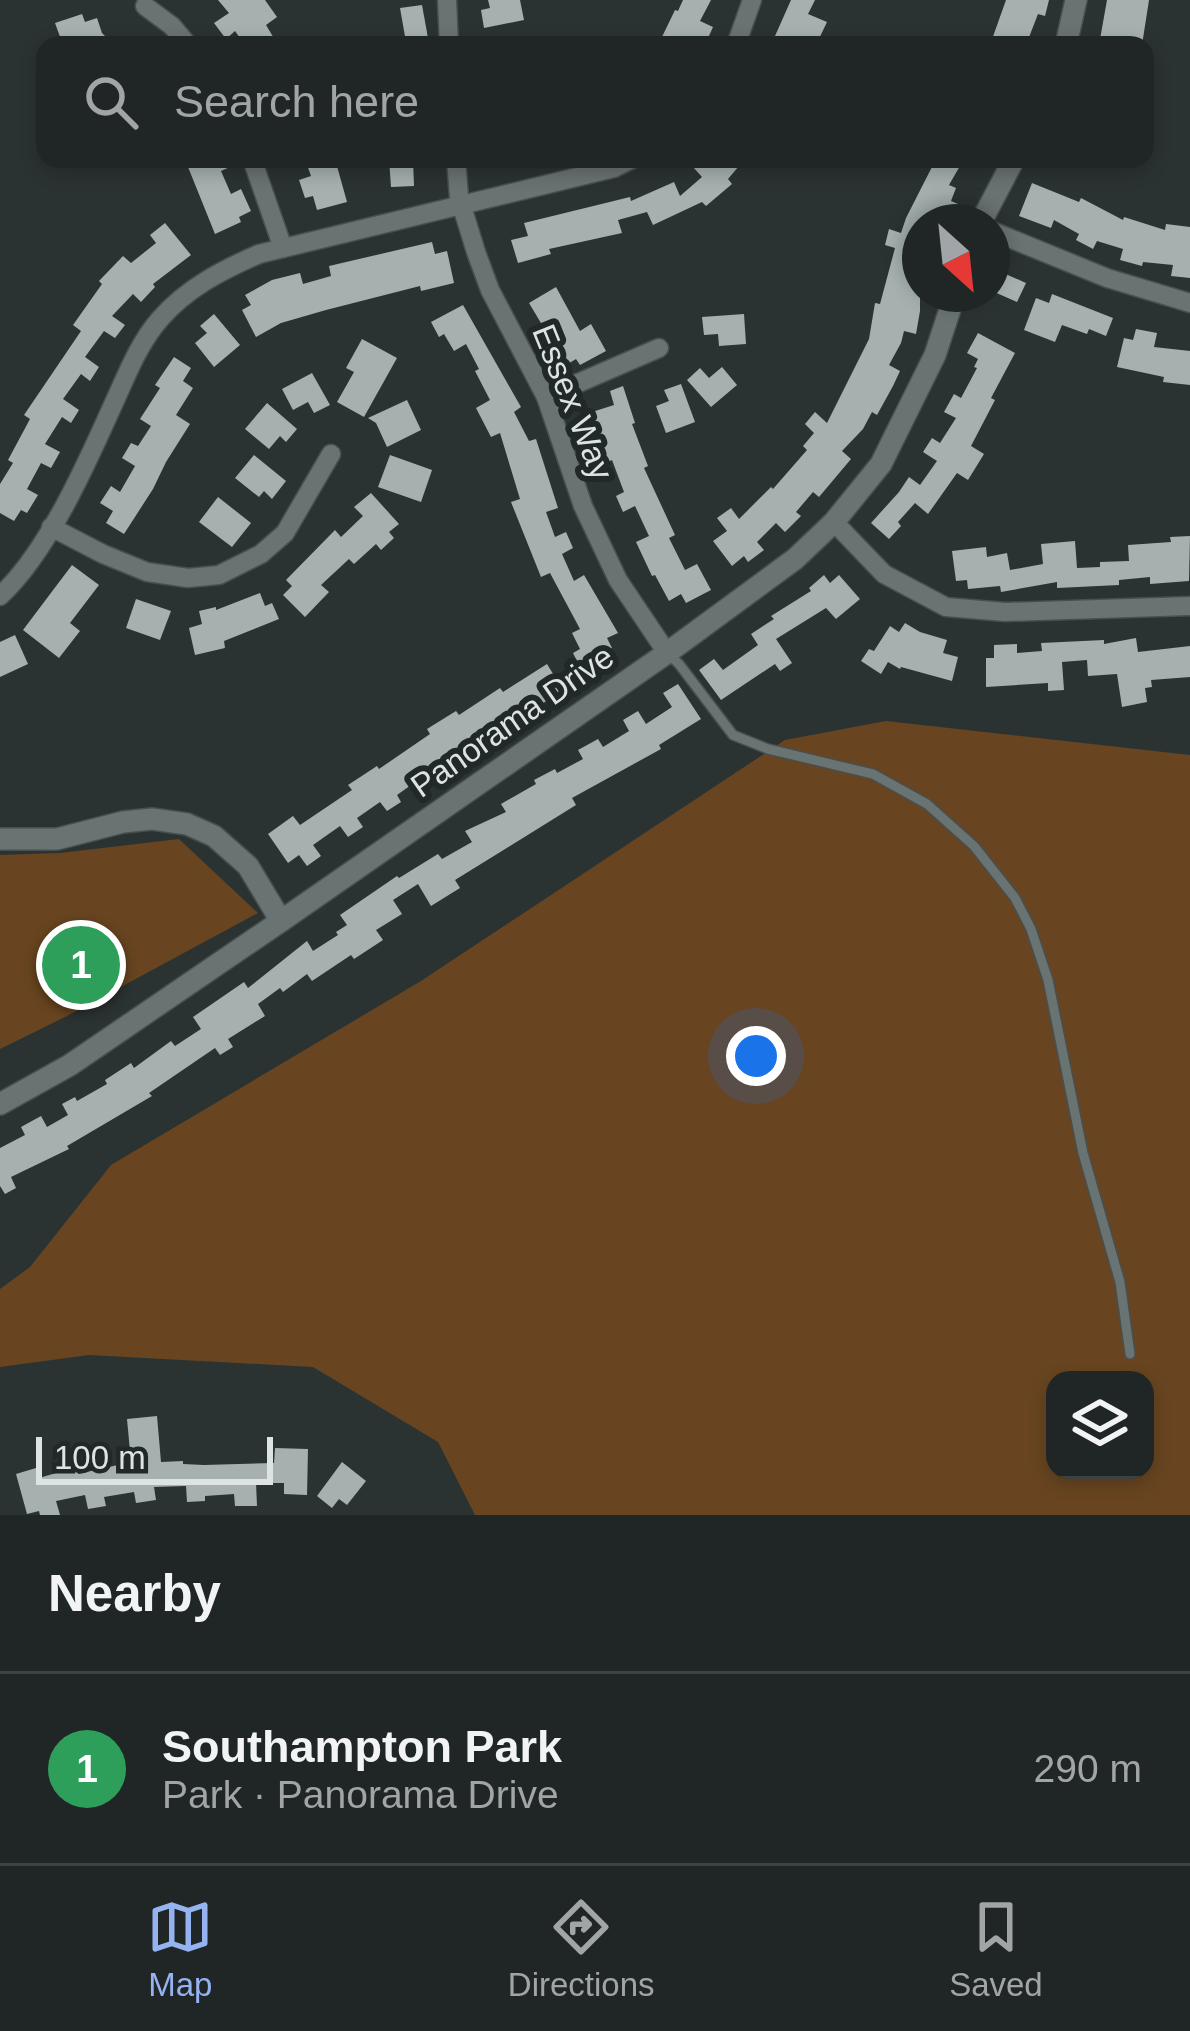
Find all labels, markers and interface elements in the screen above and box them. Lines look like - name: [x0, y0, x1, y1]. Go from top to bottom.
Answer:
- search box: [36, 36, 1154, 168]
- icon: search: [78, 69, 144, 135]
- text: Search here: [174, 76, 419, 127]
- north arrow: [902, 204, 1010, 312]
- street label: Essex Way: [525, 319, 621, 485]
- street label: Panorama Drive: [404, 637, 620, 805]
- pin: 1: [42, 920, 120, 1010]
- your location: [726, 1026, 786, 1086]
- map controls: [1046, 1371, 1154, 1479]
- button: layers: [1046, 1371, 1154, 1479]
- scale bar: [36, 1431, 273, 1484]
- text: 100 m: [54, 1439, 146, 1476]
- text: Nearby: [48, 1565, 221, 1622]
- text: Southampton Park: [162, 1721, 562, 1772]
- text: 1: [76, 1747, 98, 1790]
- text: 290 m: [1034, 1747, 1142, 1790]
- text: Park · Panorama Drive: [162, 1773, 559, 1816]
- tab: Map: [147, 1894, 213, 2004]
- tab: Directions: [508, 1894, 655, 2004]
- tab: Saved: [949, 1894, 1043, 2004]

